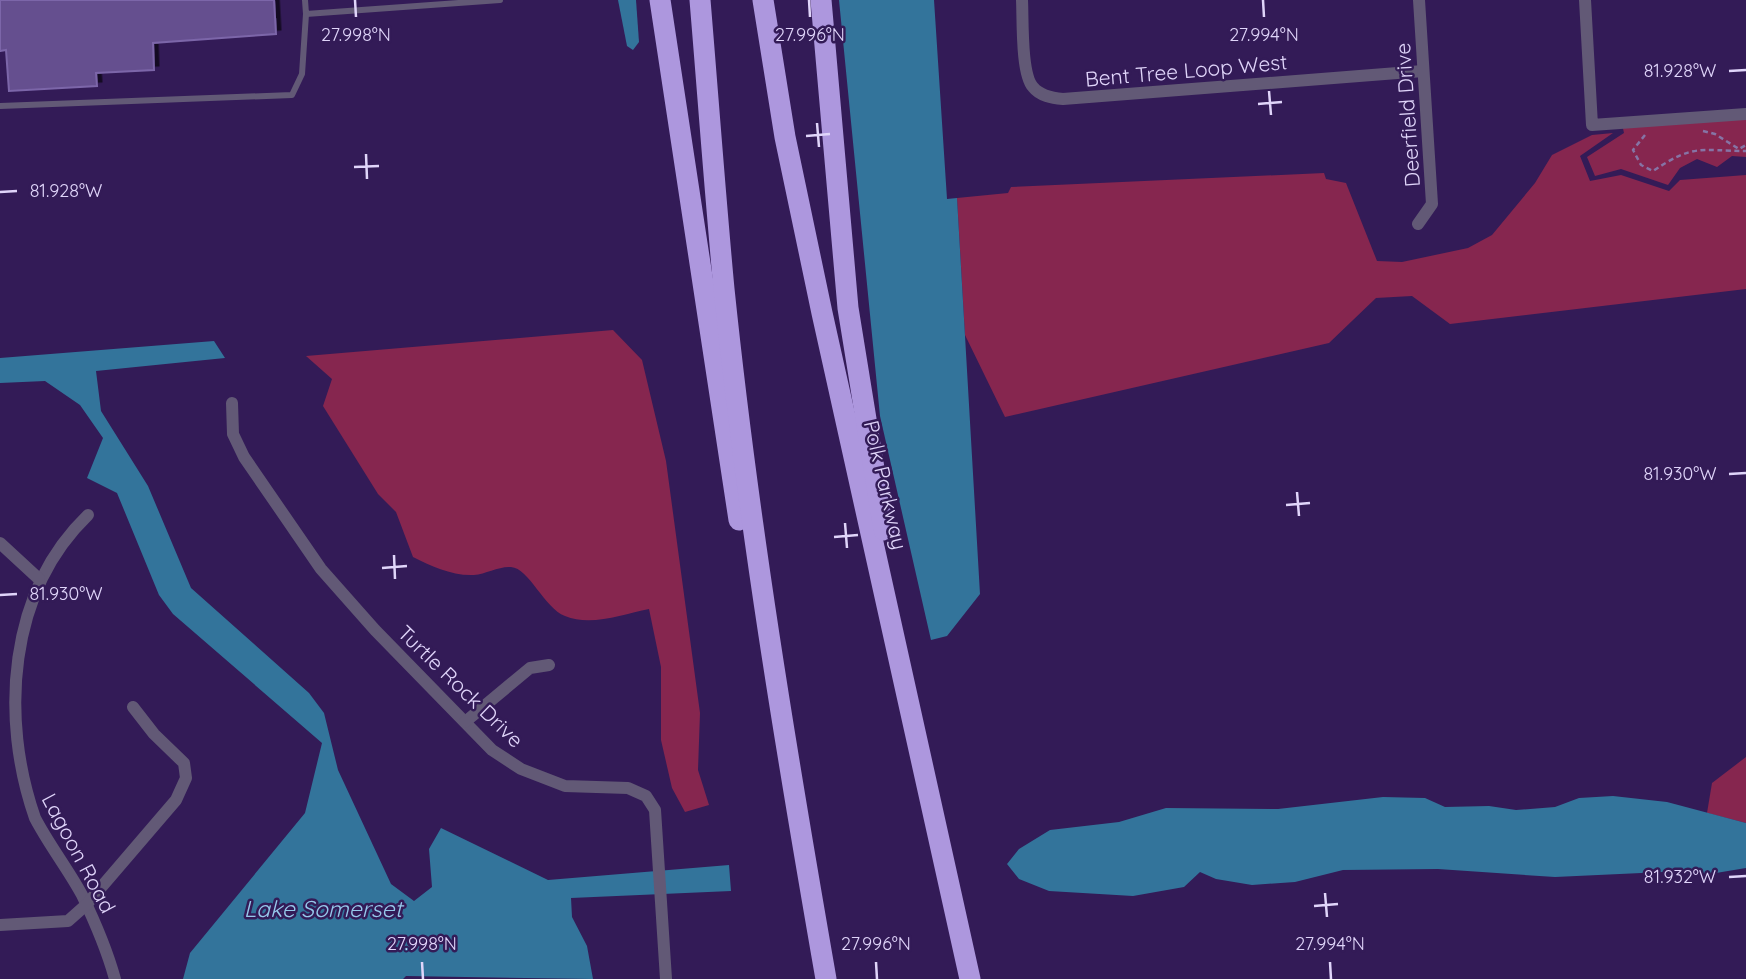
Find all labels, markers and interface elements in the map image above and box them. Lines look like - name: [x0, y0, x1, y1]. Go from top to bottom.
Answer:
- text: 27.998°N: [321, 23, 391, 46]
- text: 27.996°N: [775, 23, 845, 46]
- text: 27.994°N: [1229, 23, 1299, 46]
- street label: Deerfield Drive: [1389, 42, 1425, 188]
- street label: Bent Tree Loop West: [1084, 48, 1288, 92]
- text: 81.928°W: [1644, 59, 1716, 82]
- text: 81.928°W: [30, 179, 102, 202]
- street label: Polk Parkway: [859, 418, 913, 552]
- text: 81.930°W: [1643, 462, 1717, 485]
- text: 81.930°W: [29, 582, 103, 605]
- street label: Turtle Rock Drive: [393, 619, 529, 753]
- street label: Lagoon Road: [37, 789, 121, 917]
- text: 81.932°W: [1644, 865, 1716, 888]
- water label: Lake Somerset: [244, 894, 404, 923]
- text: 27.998°N: [387, 932, 457, 955]
- text: 27.996°N: [841, 932, 911, 955]
- text: 27.994°N: [1295, 932, 1365, 955]

